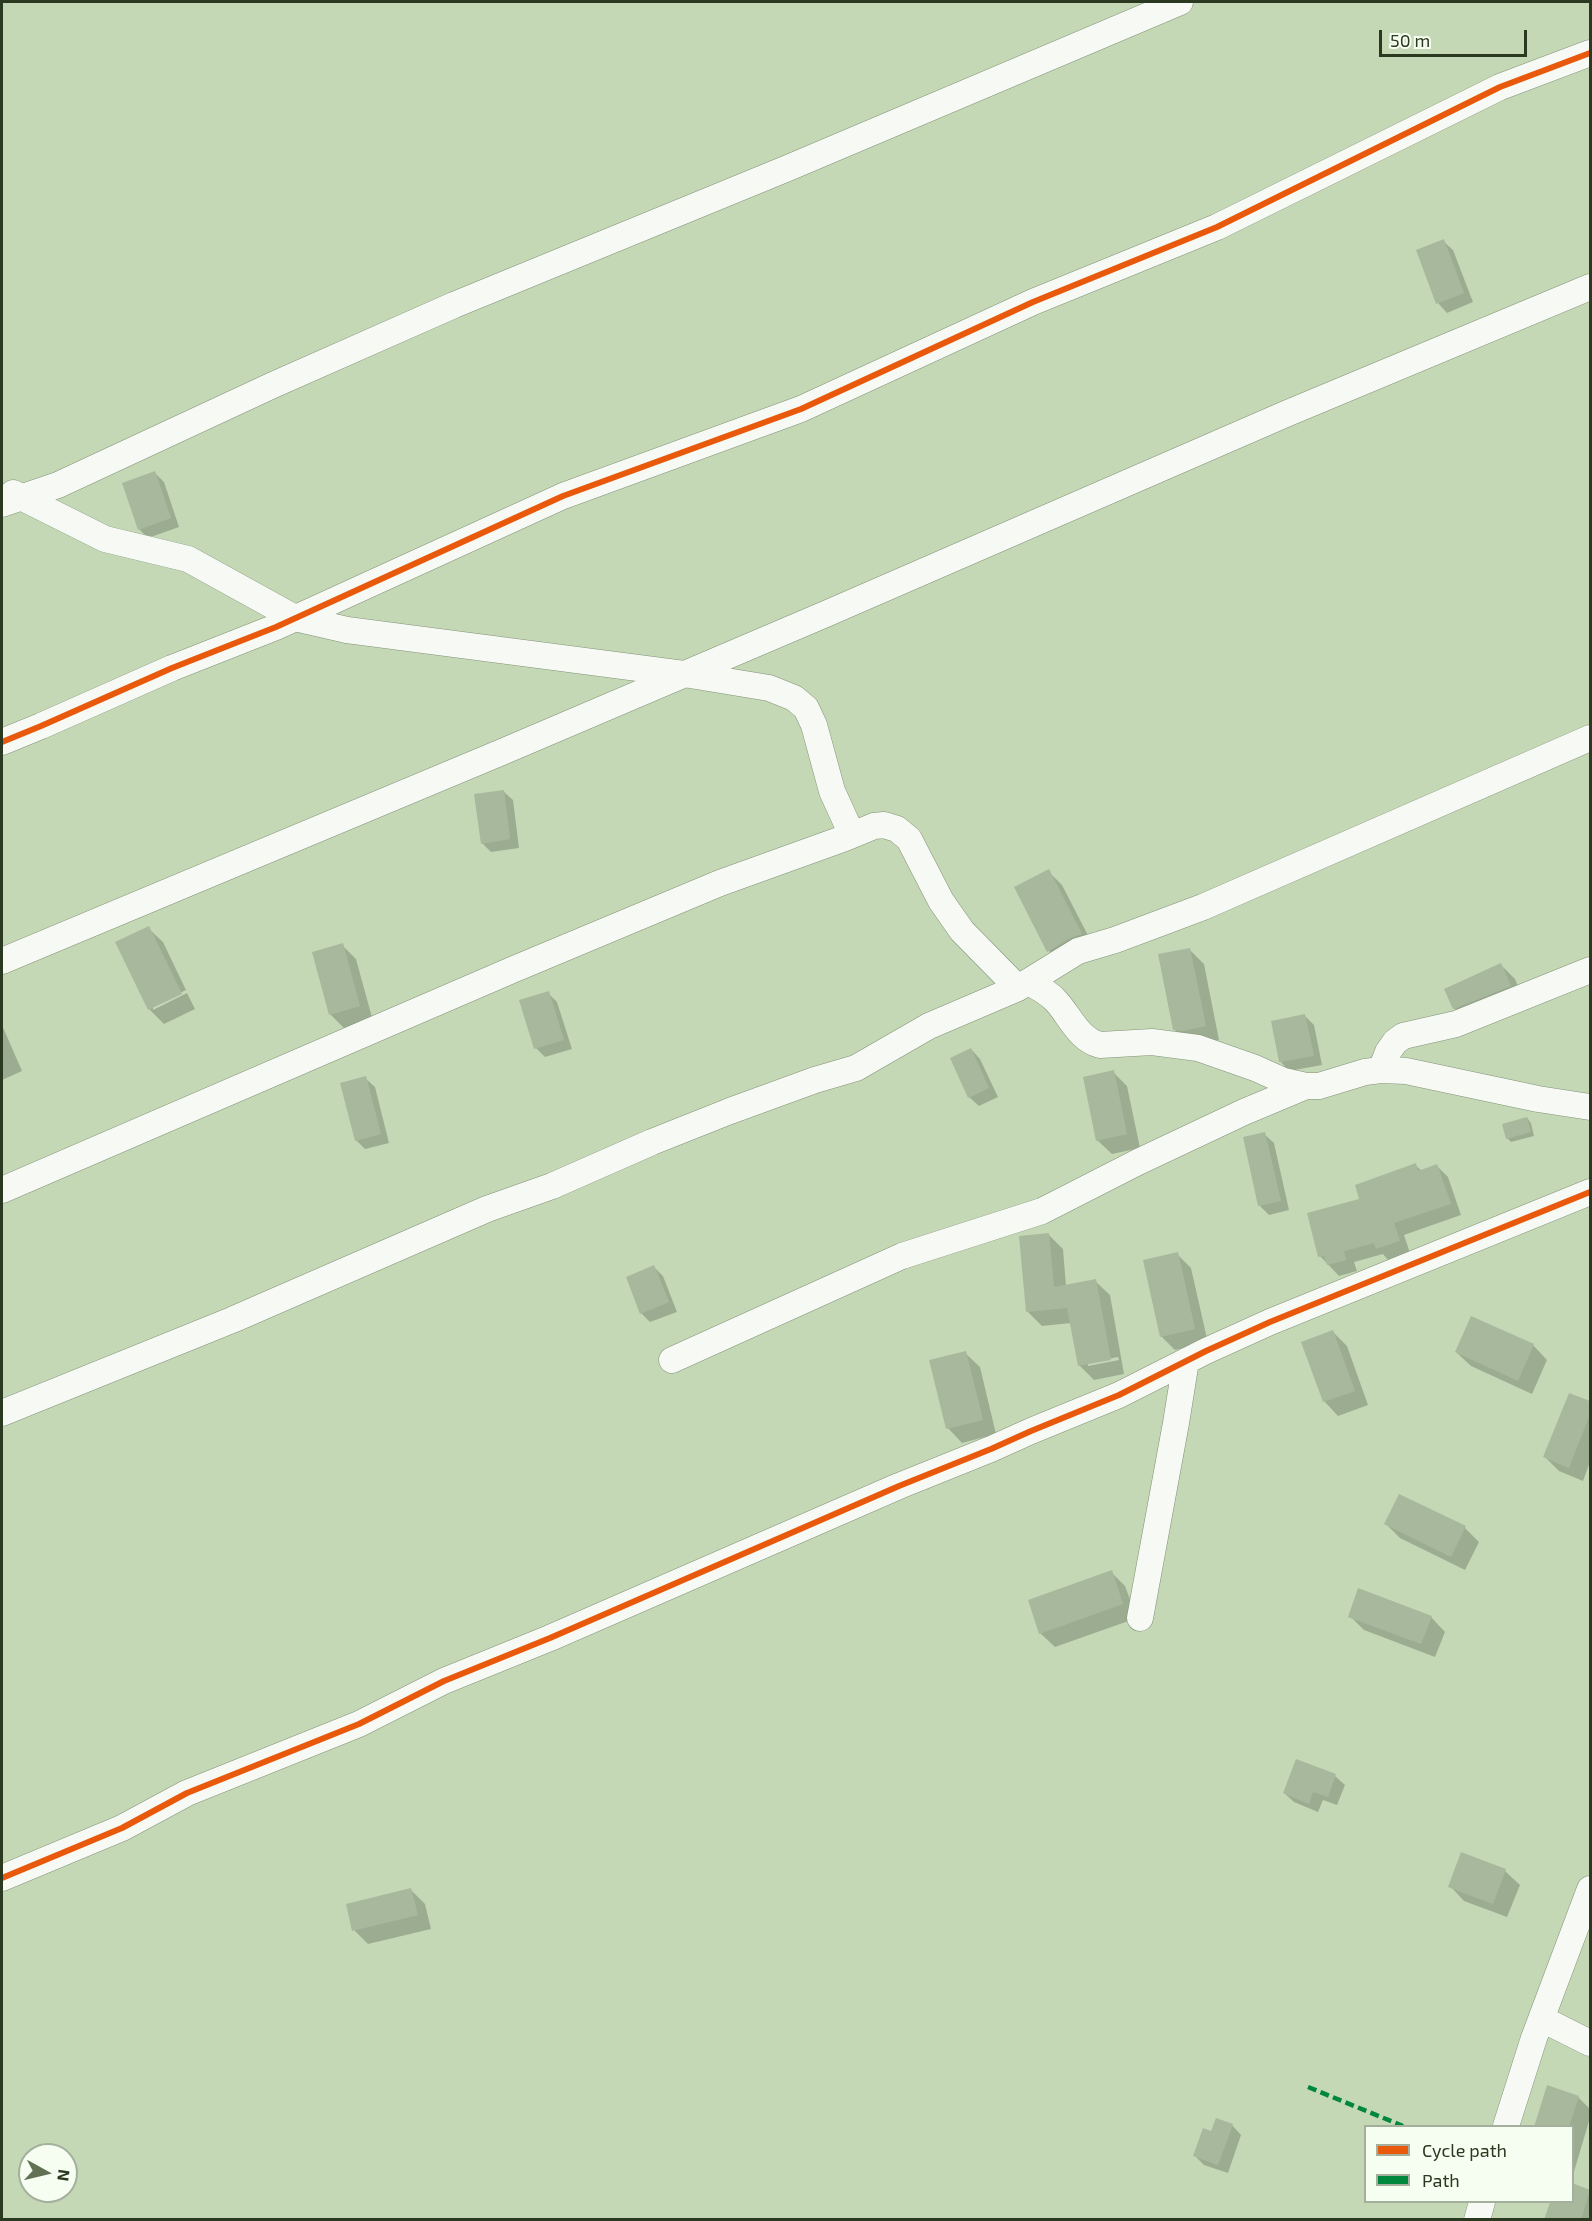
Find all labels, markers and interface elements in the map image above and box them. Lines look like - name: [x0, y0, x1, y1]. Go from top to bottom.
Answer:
- scale bar: [1382, 18, 1530, 56]
- text: 50 m: [1390, 29, 1430, 51]
- legend: [1364, 2125, 1574, 2203]
- text: Cycle path: [1422, 2139, 1507, 2161]
- north arrow: [18, 2143, 78, 2203]
- text: N: [54, 2168, 75, 2182]
- text: Path: [1422, 2169, 1460, 2191]

